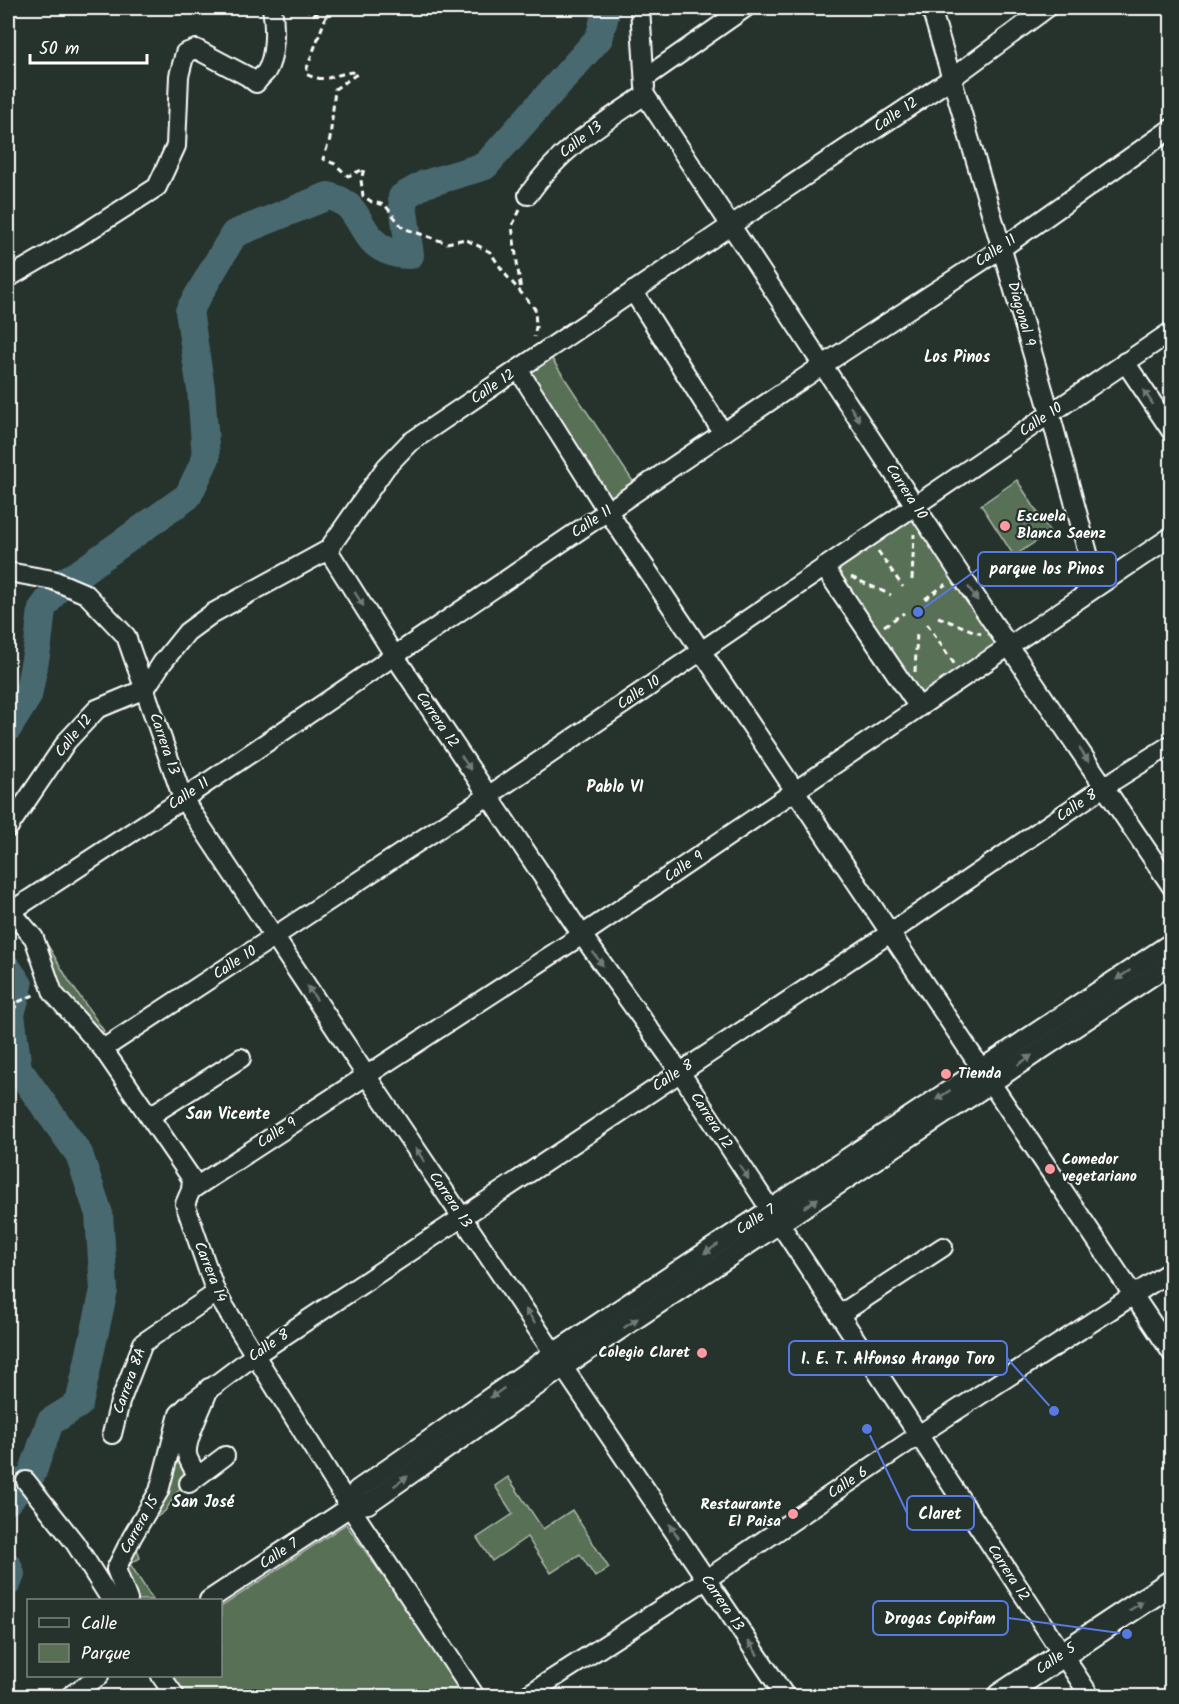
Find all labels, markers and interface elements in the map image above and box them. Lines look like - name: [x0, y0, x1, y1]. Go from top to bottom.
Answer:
- scale bar: [30, 27, 147, 65]
- text: 50 m: [39, 35, 79, 64]
- street label: Calle 12: [869, 91, 923, 139]
- street label: Calle 13: [554, 115, 608, 165]
- street label: Calle 11: [970, 228, 1022, 274]
- street label: Diagonal 9: [1000, 279, 1042, 350]
- district label: Los Pinos: [924, 345, 991, 370]
- street label: Calle 12: [466, 363, 520, 411]
- one-way arrow: [1143, 389, 1154, 405]
- street label: Calle 10: [1014, 396, 1068, 443]
- one-way arrow: [849, 405, 861, 421]
- street label: Carrera 10: [879, 459, 933, 525]
- street label: Calle 11: [566, 499, 618, 545]
- place label: Escuela Blanca Saenz: [1017, 505, 1106, 546]
- marker: Escuela Blanca Saenz: [998, 519, 1012, 533]
- callout: parque los Pinos: [978, 552, 1116, 586]
- text: parque los Pinos: [989, 557, 1105, 582]
- one-way arrow: [967, 586, 979, 602]
- one-way arrow: [353, 591, 365, 607]
- street label: Calle 10: [612, 669, 666, 716]
- street label: Carrera 12: [409, 687, 465, 753]
- street label: Calle 12: [49, 709, 99, 763]
- street label: Carrera 13: [142, 710, 186, 779]
- one-way arrow: [1078, 747, 1089, 763]
- one-way arrow: [460, 754, 471, 771]
- street label: Calle 11: [163, 771, 215, 817]
- district label: Pablo VI: [586, 775, 644, 800]
- street label: Calle 8: [1052, 783, 1103, 829]
- street label: Calle 9: [659, 845, 709, 889]
- street label: Calle 10: [208, 940, 262, 986]
- one-way arrow: [592, 951, 604, 966]
- one-way arrow: [1115, 969, 1131, 980]
- one-way arrow: [306, 986, 318, 1002]
- street label: Calle 8: [648, 1053, 699, 1098]
- one-way arrow: [1017, 1054, 1033, 1066]
- place label: Tienda: [958, 1062, 1002, 1086]
- marker: Tienda: [939, 1067, 953, 1081]
- street label: Carrera 12: [683, 1088, 739, 1154]
- one-way arrow: [936, 1089, 952, 1101]
- district label: San Vicente: [186, 1102, 270, 1127]
- street label: Calle 9: [252, 1111, 302, 1155]
- one-way arrow: [414, 1148, 426, 1164]
- place label: Comedor vegetariano: [1062, 1148, 1137, 1189]
- marker: Comedor vegetariano: [1043, 1162, 1057, 1176]
- one-way arrow: [738, 1163, 750, 1179]
- street label: Carrera 13: [422, 1167, 478, 1234]
- one-way arrow: [802, 1197, 818, 1209]
- street label: Calle 7: [731, 1198, 781, 1242]
- street label: Carrera 14: [187, 1238, 233, 1306]
- one-way arrow: [703, 1243, 719, 1254]
- one-way arrow: [524, 1309, 536, 1325]
- one-way arrow: [623, 1318, 639, 1329]
- street label: Calle 8: [244, 1323, 295, 1369]
- place label: Colegio Claret: [598, 1341, 690, 1365]
- callout: I. E. T. Alfonso Arango Toro: [789, 1341, 1007, 1375]
- street label: Carrera 8A: [107, 1345, 153, 1417]
- marker: Colegio Claret: [695, 1346, 709, 1360]
- text: I. E. T. Alfonso Arango Toro: [801, 1347, 995, 1372]
- one-way arrow: [489, 1387, 505, 1399]
- street label: Calle 6: [823, 1461, 873, 1505]
- one-way arrow: [393, 1476, 409, 1487]
- district label: San José: [172, 1490, 235, 1515]
- street label: Carrera 15: [114, 1491, 166, 1559]
- place label: Restaurante El Paisa: [700, 1493, 782, 1534]
- callout: Claret: [907, 1496, 974, 1530]
- text: Claret: [918, 1502, 962, 1527]
- marker: Restaurante El Paisa: [786, 1507, 800, 1521]
- one-way arrow: [668, 1523, 680, 1539]
- street label: Calle 7: [254, 1531, 304, 1576]
- street label: Carrera 12: [980, 1540, 1036, 1606]
- street label: Carrera 13: [694, 1570, 750, 1637]
- legend: [27, 1599, 222, 1677]
- one-way arrow: [1127, 1600, 1144, 1611]
- callout: Drogas Copifam: [873, 1601, 1008, 1635]
- text: Drogas Copifam: [884, 1607, 996, 1632]
- text: Calle: [81, 1610, 117, 1639]
- street label: Calle 5: [1031, 1636, 1082, 1681]
- text: Parque: [81, 1640, 130, 1669]
- one-way arrow: [747, 1640, 758, 1656]

